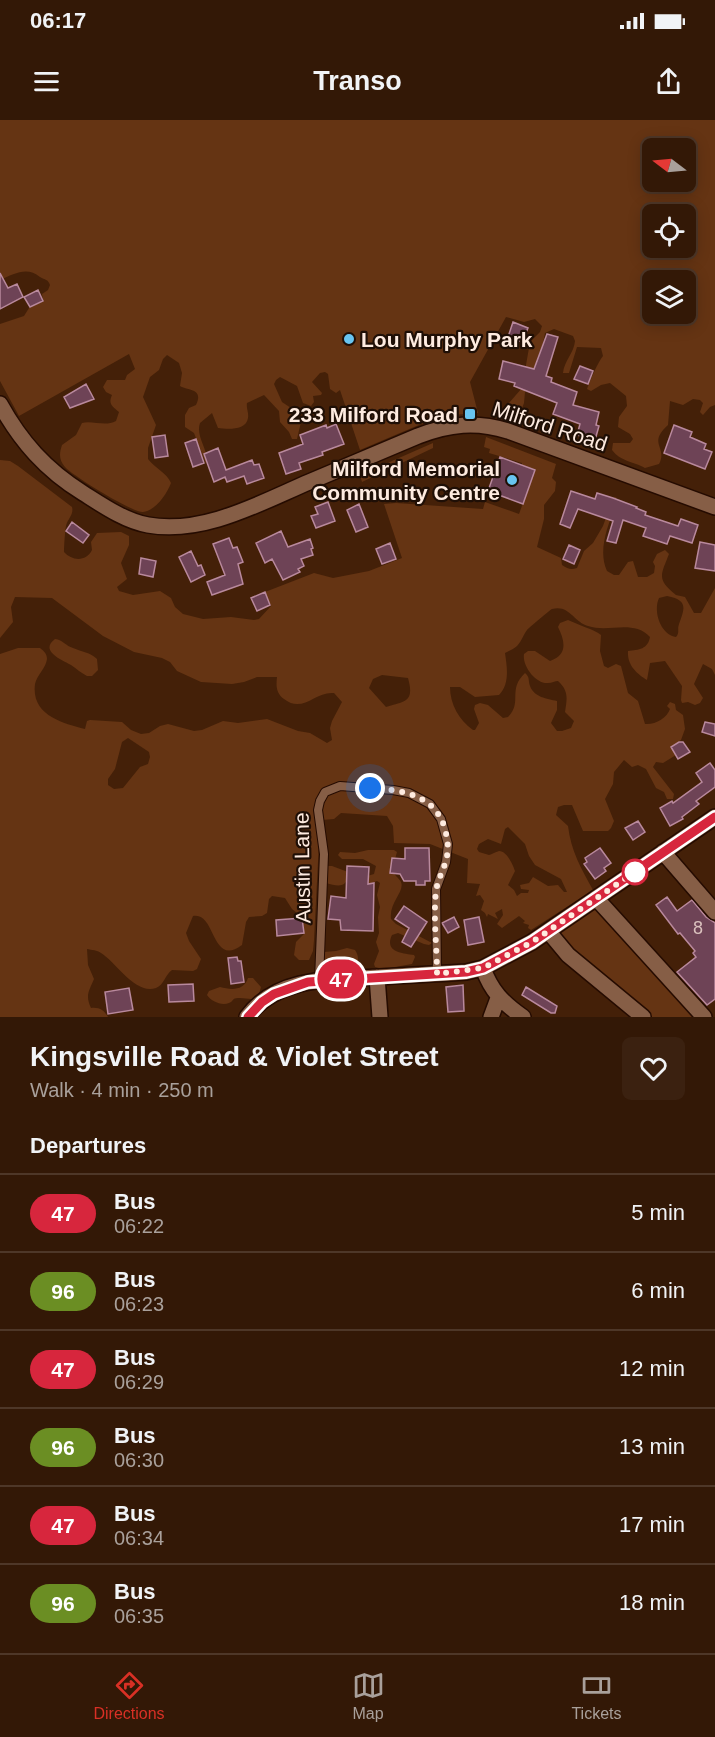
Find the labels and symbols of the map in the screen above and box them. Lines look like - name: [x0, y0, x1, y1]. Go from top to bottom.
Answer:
- north arrow: [642, 138, 696, 192]
- place label: Lou Murphy Park: [361, 328, 533, 351]
- marker: Lou Murphy Park: [342, 332, 356, 346]
- street label: Milford Road: [490, 397, 610, 455]
- place label: 233 Milford Road: [289, 403, 458, 426]
- marker: 233 Milford Road: [463, 407, 477, 421]
- place label: Milford Memorial Community Centre: [312, 457, 500, 504]
- marker: Milford Memorial Community Centre: [505, 473, 519, 487]
- your location: [355, 773, 385, 803]
- street label: Austin Lane: [290, 812, 314, 924]
- unlabelled marker: [622, 859, 648, 885]
- house number: 8: [693, 918, 703, 938]
- line badge: 47: [314, 960, 368, 998]

